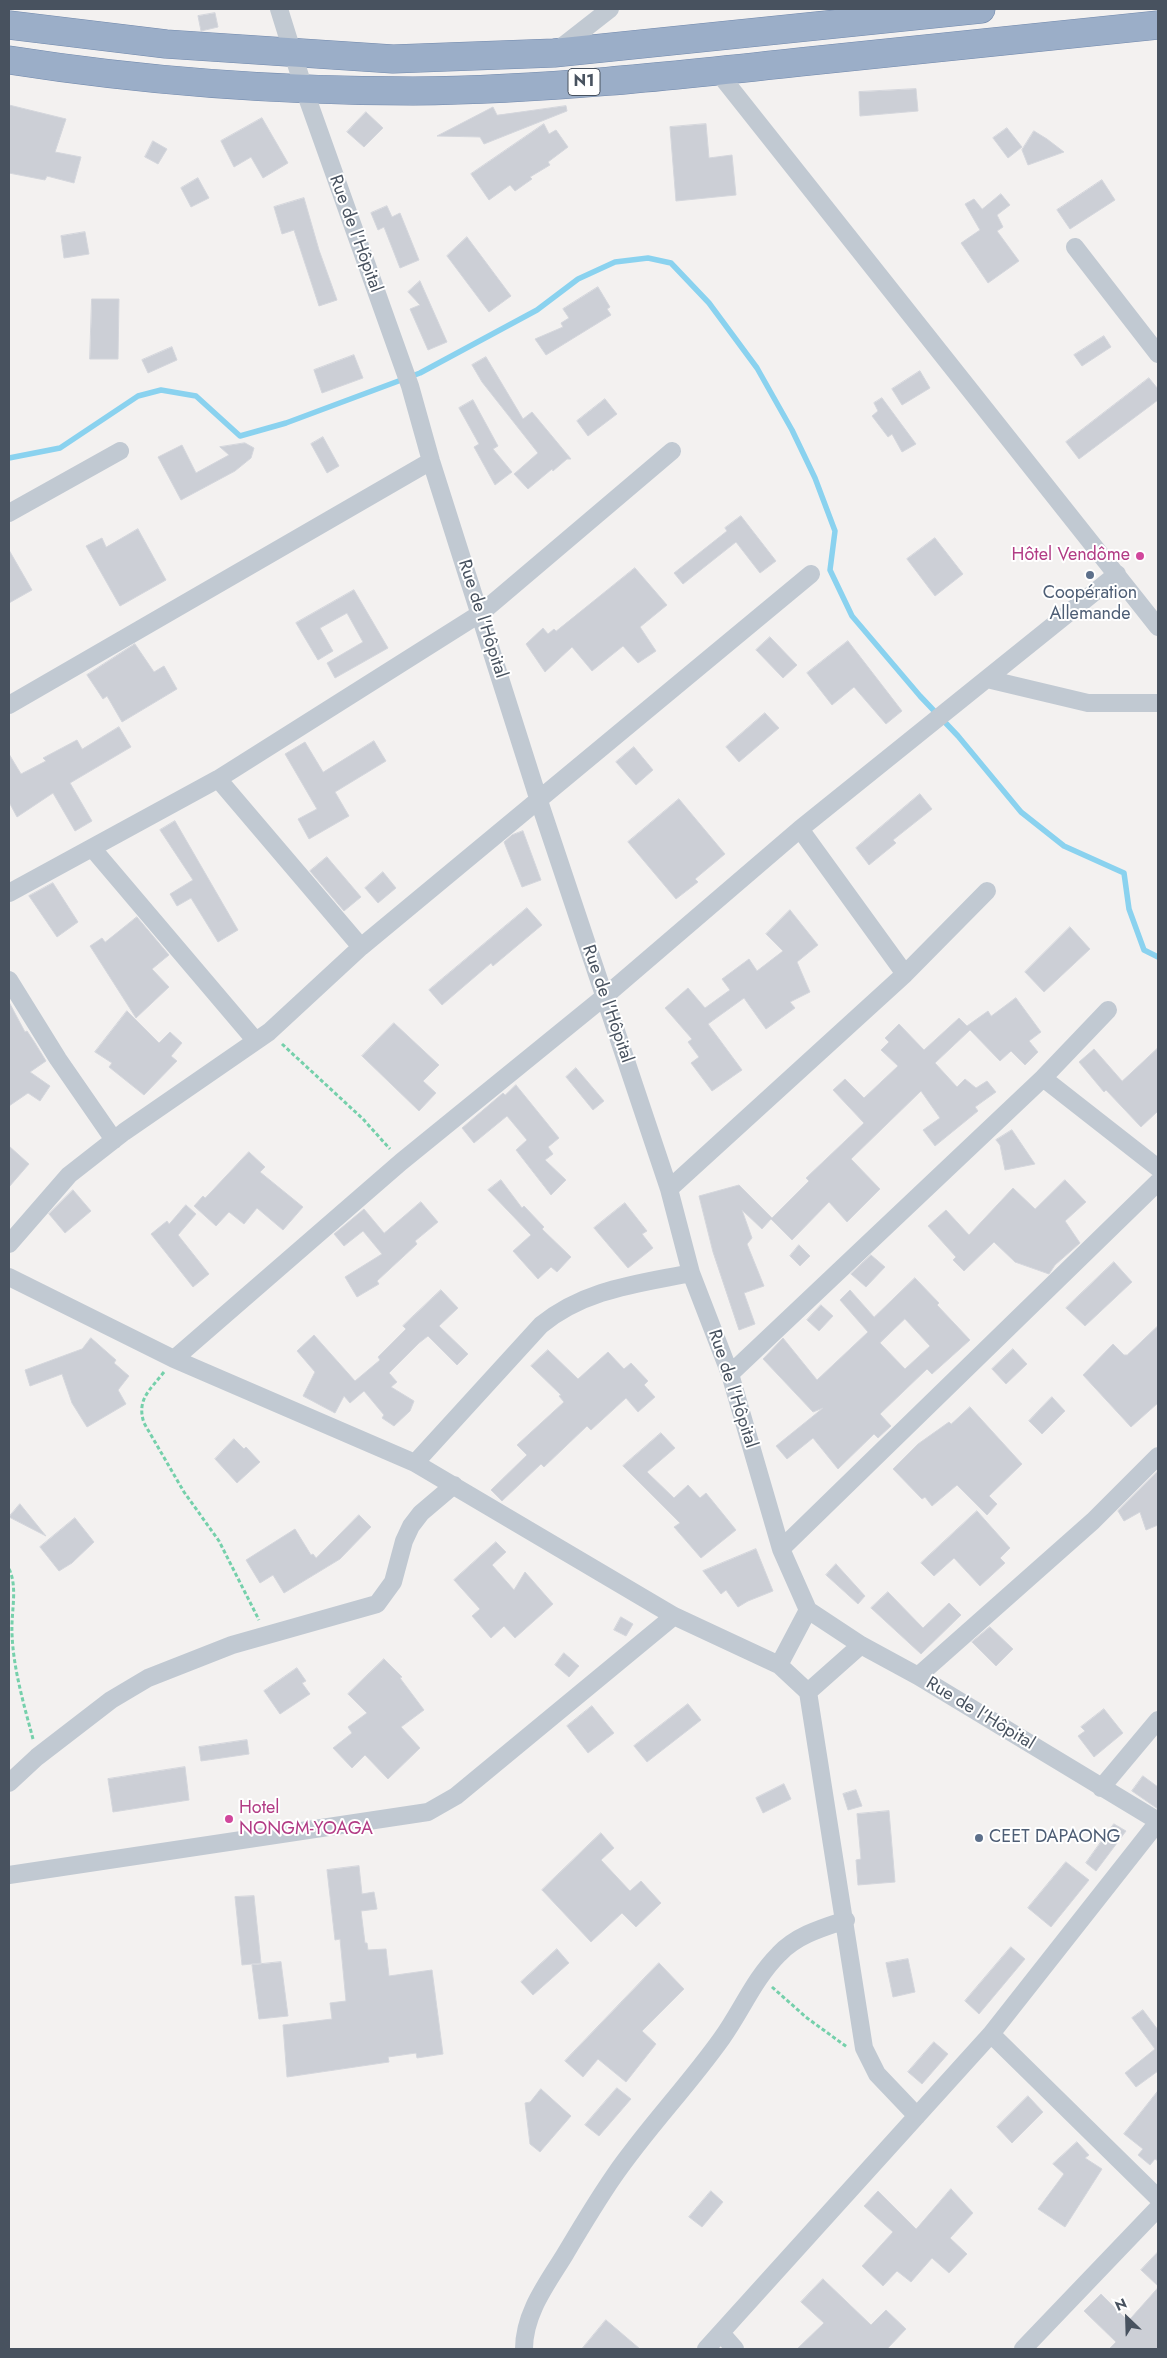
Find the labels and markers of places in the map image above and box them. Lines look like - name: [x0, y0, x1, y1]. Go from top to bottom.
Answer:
- place label: Hôtel Vendôme: [1012, 545, 1130, 567]
- marker: Hôtel Vendôme: [1134, 550, 1146, 562]
- marker: Coopération Allemande: [1084, 569, 1096, 581]
- place label: Coopération Allemande: [1043, 583, 1137, 626]
- place label: Hotel NONGM-YOAGA: [239, 1798, 373, 1840]
- marker: Hotel NONGM-YOAGA: [223, 1813, 235, 1825]
- place label: CEET DAPAONG: [989, 1827, 1121, 1849]
- marker: CEET DAPAONG: [973, 1832, 985, 1844]

